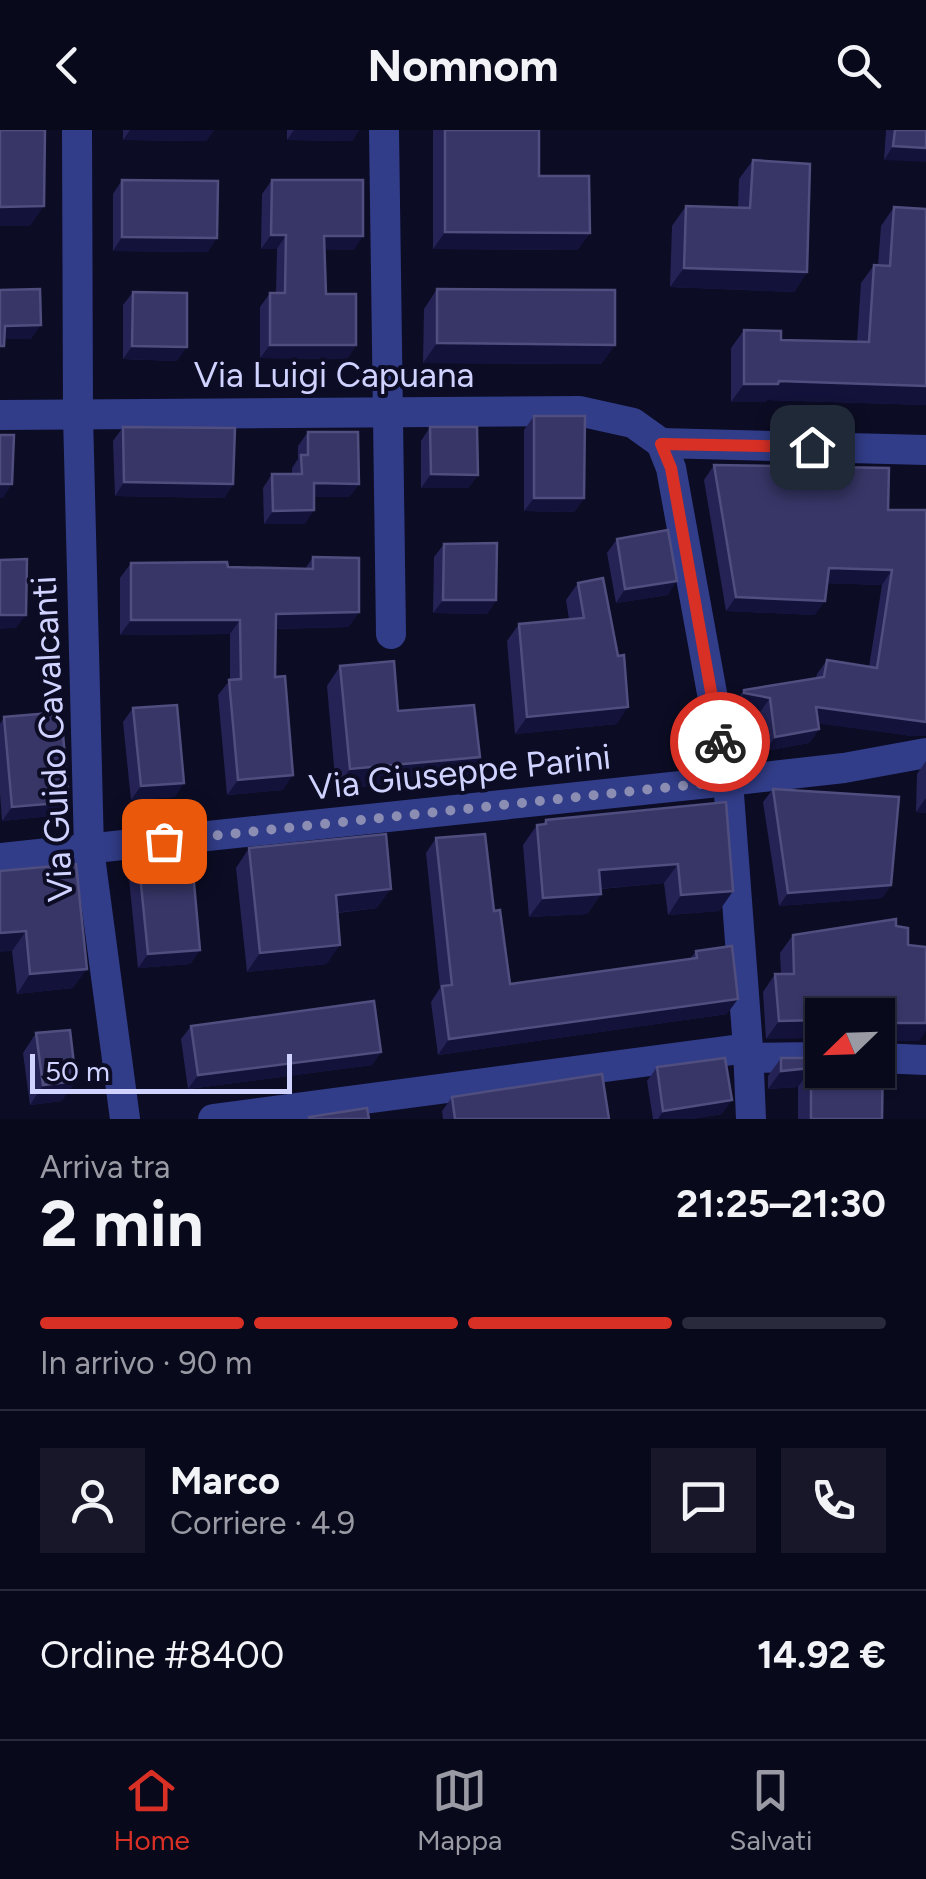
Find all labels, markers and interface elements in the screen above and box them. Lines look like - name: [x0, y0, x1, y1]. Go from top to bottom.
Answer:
- icon: back: [40, 38, 95, 93]
- text: Nomnom: [367, 38, 559, 92]
- icon: search: [831, 38, 886, 93]
- street label: Via Luigi Capuana: [194, 354, 474, 396]
- pin: [770, 405, 855, 490]
- icon: home: [785, 420, 840, 475]
- street label: Via Guido Cavalcanti: [22, 575, 82, 903]
- courier: [670, 692, 770, 792]
- icon: bike: [693, 715, 748, 770]
- street label: Via Giuseppe Parini: [307, 735, 613, 809]
- pin: [122, 799, 207, 884]
- icon: bag: [137, 814, 192, 869]
- north arrow: [805, 998, 895, 1088]
- map controls: [805, 998, 895, 1088]
- scale bar: [30, 1049, 292, 1094]
- text: 50 m: [45, 1054, 110, 1088]
- text: Arriva tra: [40, 1148, 170, 1186]
- text: 21:25–21:30: [676, 1181, 886, 1227]
- text: 2 min: [40, 1184, 204, 1262]
- text: In arrivo · 90 m: [40, 1344, 252, 1382]
- button: person: [40, 1448, 145, 1553]
- button: chat: [651, 1448, 756, 1553]
- button: phone: [781, 1448, 886, 1553]
- text: Marco: [170, 1458, 280, 1504]
- text: Corriere · 4.9: [170, 1504, 355, 1542]
- text: Ordine #8400: [40, 1632, 284, 1678]
- text: 14.92 €: [757, 1632, 886, 1678]
- tab: Home: [114, 1763, 190, 1857]
- tab: Mappa: [417, 1763, 502, 1857]
- tab: Salvati: [729, 1763, 812, 1857]

